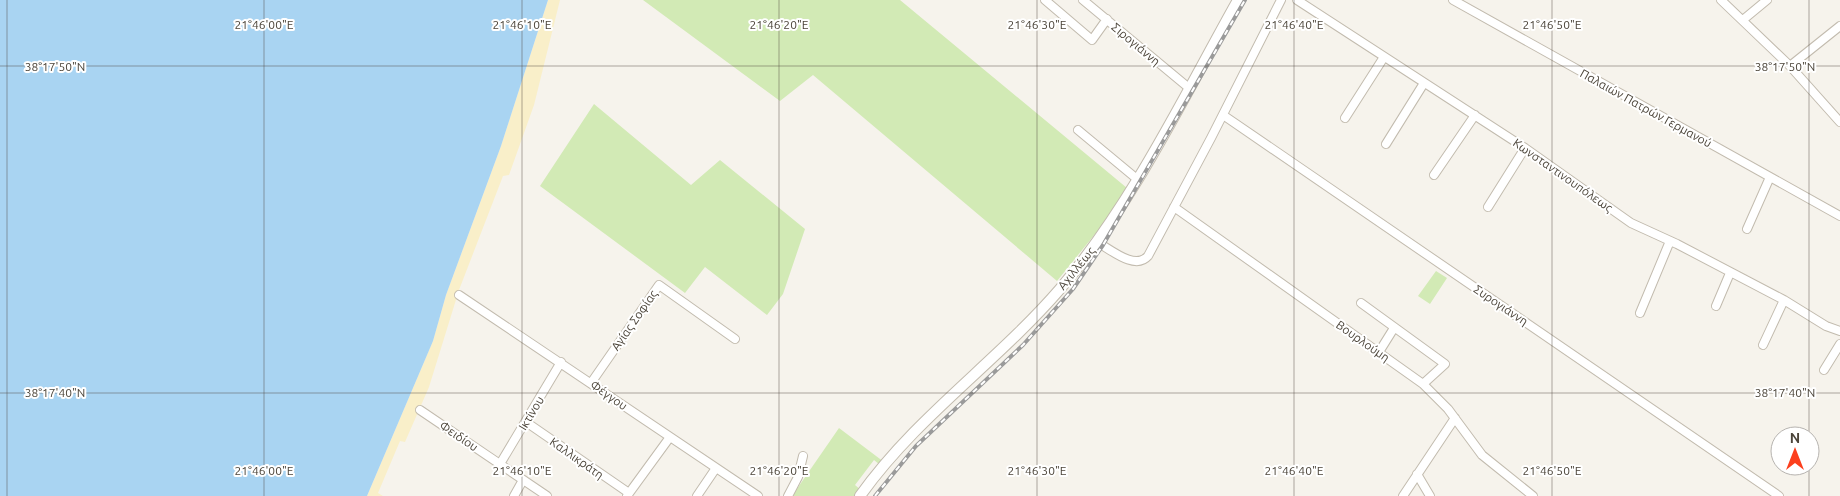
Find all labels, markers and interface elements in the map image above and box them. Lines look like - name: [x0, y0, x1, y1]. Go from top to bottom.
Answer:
- text: 21°46'00"E: [235, 18, 294, 31]
- text: 21°46'10"E: [493, 18, 552, 31]
- text: 21°46'20"E: [750, 18, 809, 31]
- text: 21°46'30"E: [1008, 18, 1067, 31]
- text: 21°46'40"E: [1265, 18, 1324, 31]
- text: 21°46'50"E: [1523, 18, 1582, 31]
- street label: Σιρογιάννη: [1109, 20, 1163, 68]
- text: 38°17'50"N: [25, 60, 85, 73]
- text: 38°17'50"N: [1755, 60, 1815, 73]
- street label: Παλαιών Πατρών Γερμανού: [1578, 66, 1714, 150]
- street label: Κωνσταντινουπόλεως: [1510, 136, 1616, 215]
- street label: Αχιλλέως: [1055, 244, 1098, 293]
- street label: Συρογιάννη: [1472, 282, 1530, 328]
- street label: Αγίας Σοφίας: [608, 287, 661, 353]
- street label: Βουρλούμη: [1334, 318, 1392, 364]
- street label: Φέγγου: [588, 378, 630, 412]
- text: 38°17'40"N: [25, 386, 85, 399]
- text: 38°17'40"N: [1755, 386, 1815, 399]
- street label: Ικτίνου: [516, 394, 546, 432]
- street label: Φειδίου: [437, 418, 481, 454]
- north arrow: [1770, 426, 1820, 476]
- text: N: [1790, 430, 1800, 446]
- street label: Καλλικράτη: [548, 435, 606, 481]
- text: 21°46'00"E: [235, 464, 294, 477]
- text: 21°46'10"E: [493, 464, 552, 477]
- text: 21°46'20"E: [750, 464, 809, 477]
- text: 21°46'30"E: [1008, 464, 1067, 477]
- text: 21°46'40"E: [1265, 464, 1324, 477]
- text: 21°46'50"E: [1523, 464, 1582, 477]

